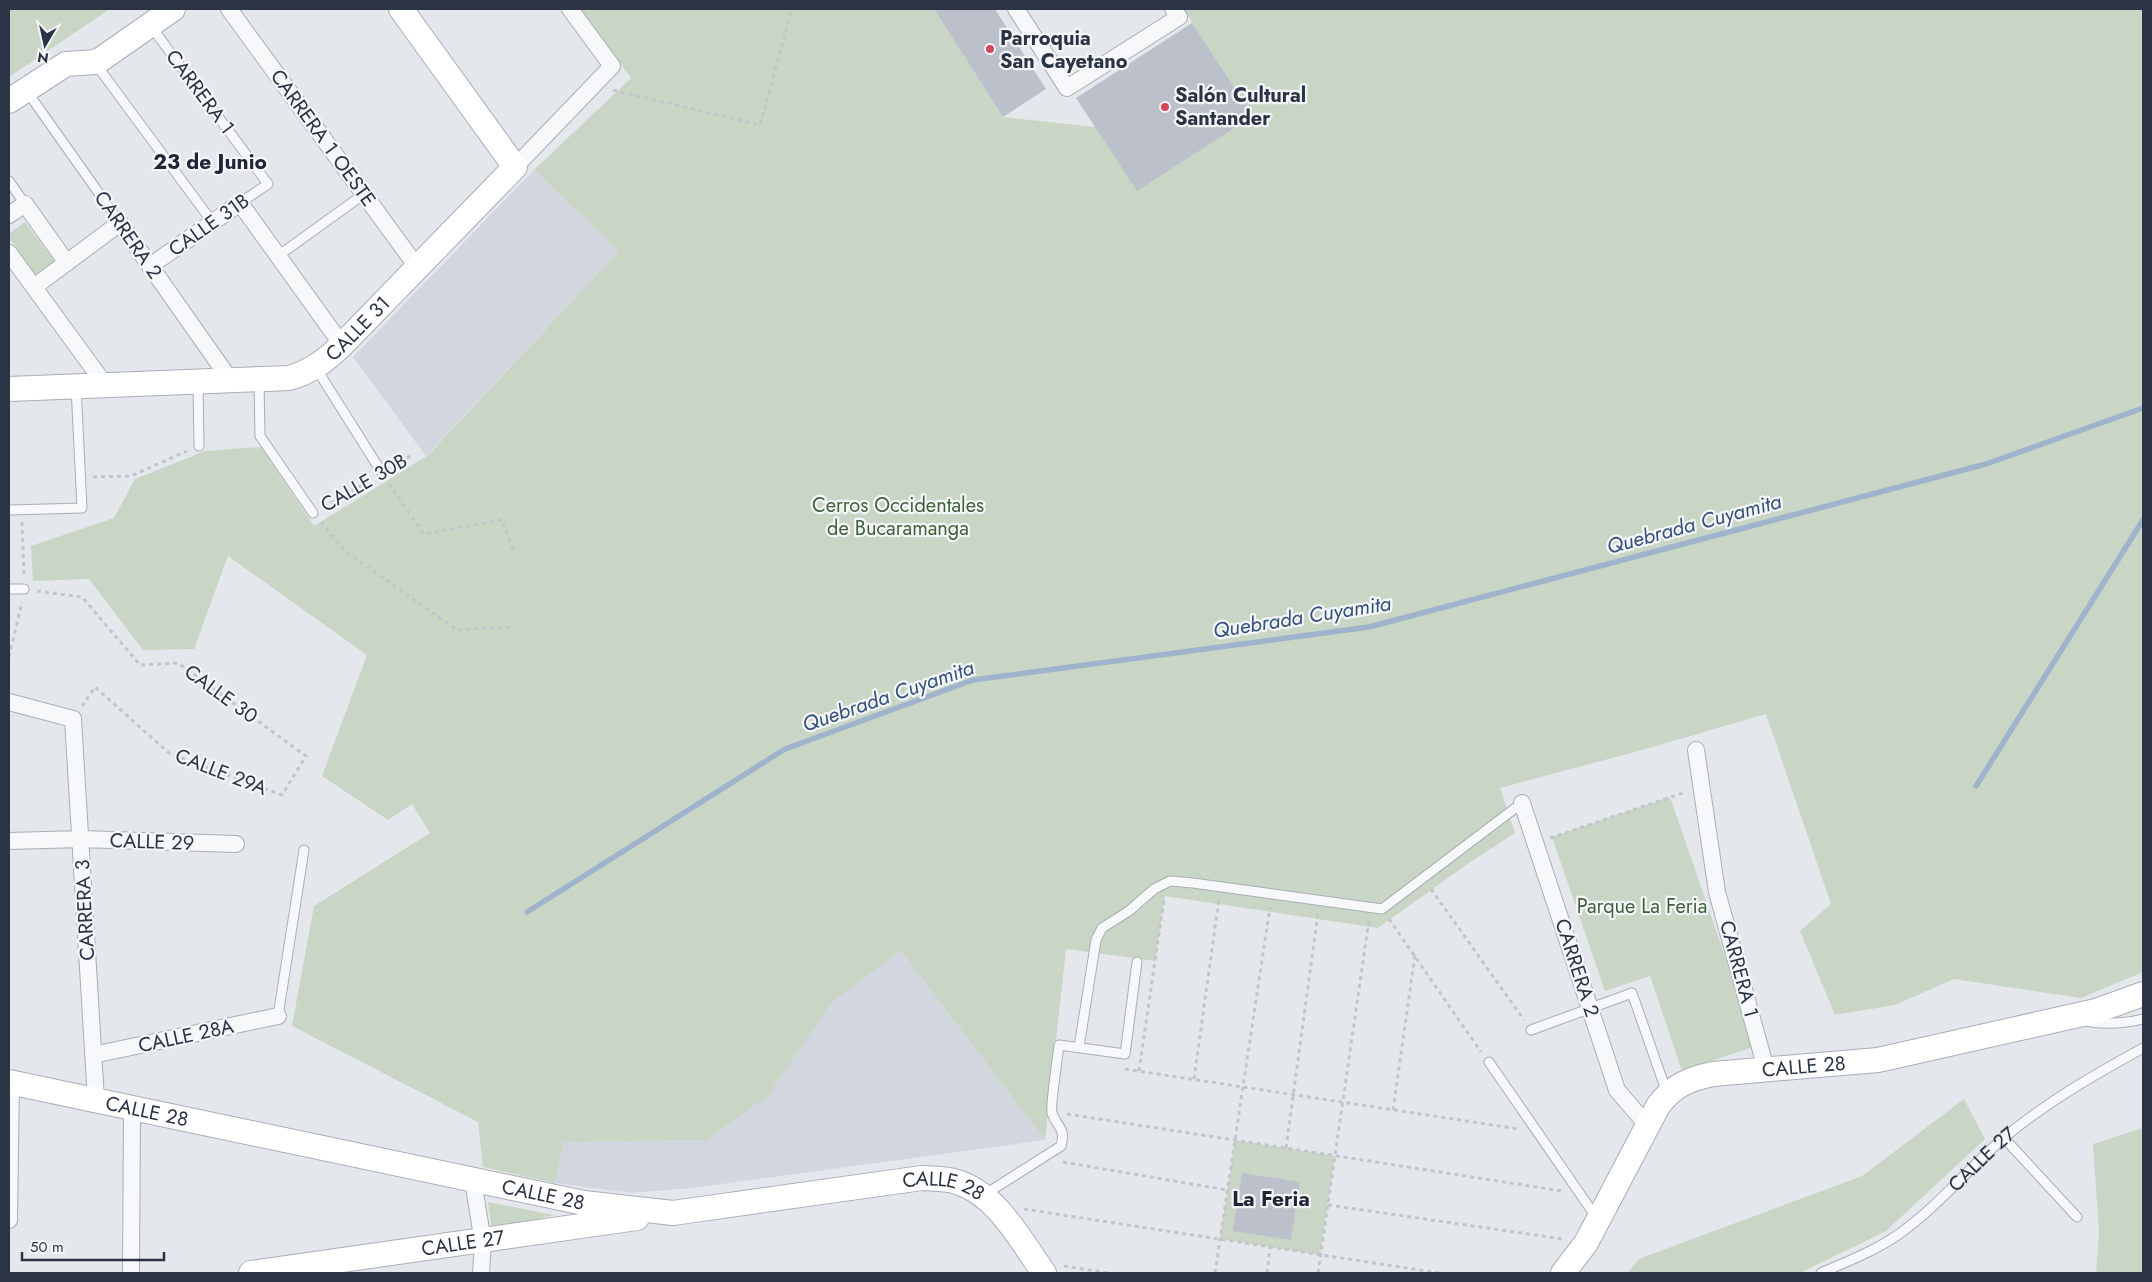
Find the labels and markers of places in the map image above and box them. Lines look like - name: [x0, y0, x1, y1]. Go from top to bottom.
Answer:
- place label: Parroquia San Cayetano: [1000, 24, 1128, 76]
- marker: Parroquia San Cayetano: [984, 43, 996, 55]
- place label: Salón Cultural Santander: [1175, 81, 1306, 133]
- marker: Salón Cultural Santander: [1159, 101, 1171, 113]

